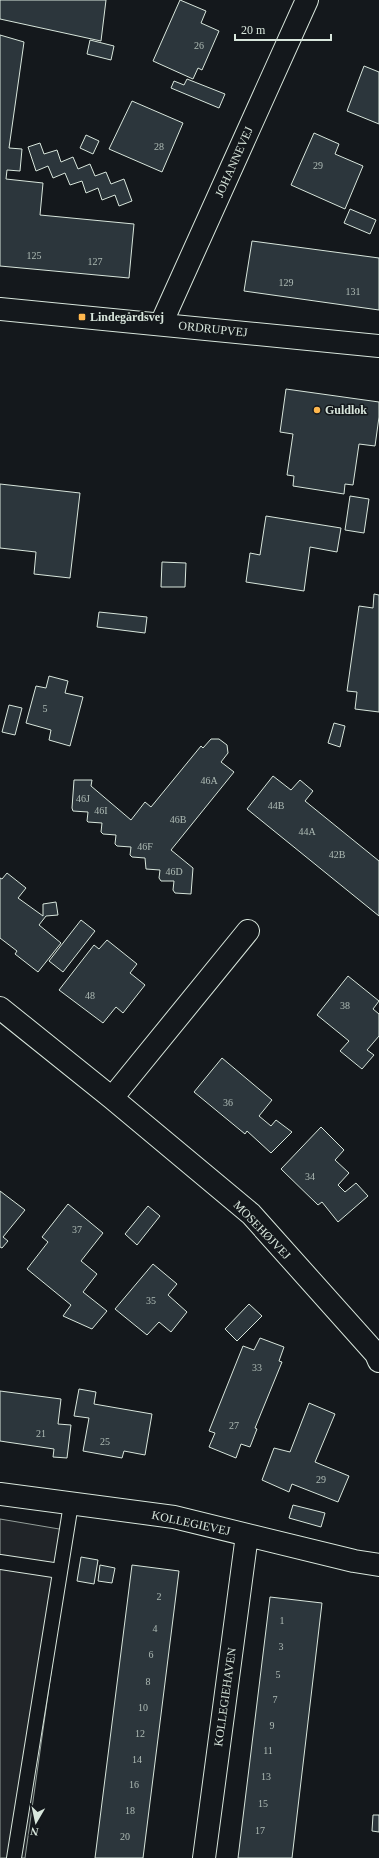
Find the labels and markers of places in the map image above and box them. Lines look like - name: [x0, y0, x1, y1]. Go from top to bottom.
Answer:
- place label: Lindegårdsvej: [90, 310, 164, 324]
- marker: Lindegårdsvej: [77, 312, 87, 322]
- place label: Guldlok: [325, 403, 367, 417]
- marker: Guldlok: [312, 405, 322, 415]

